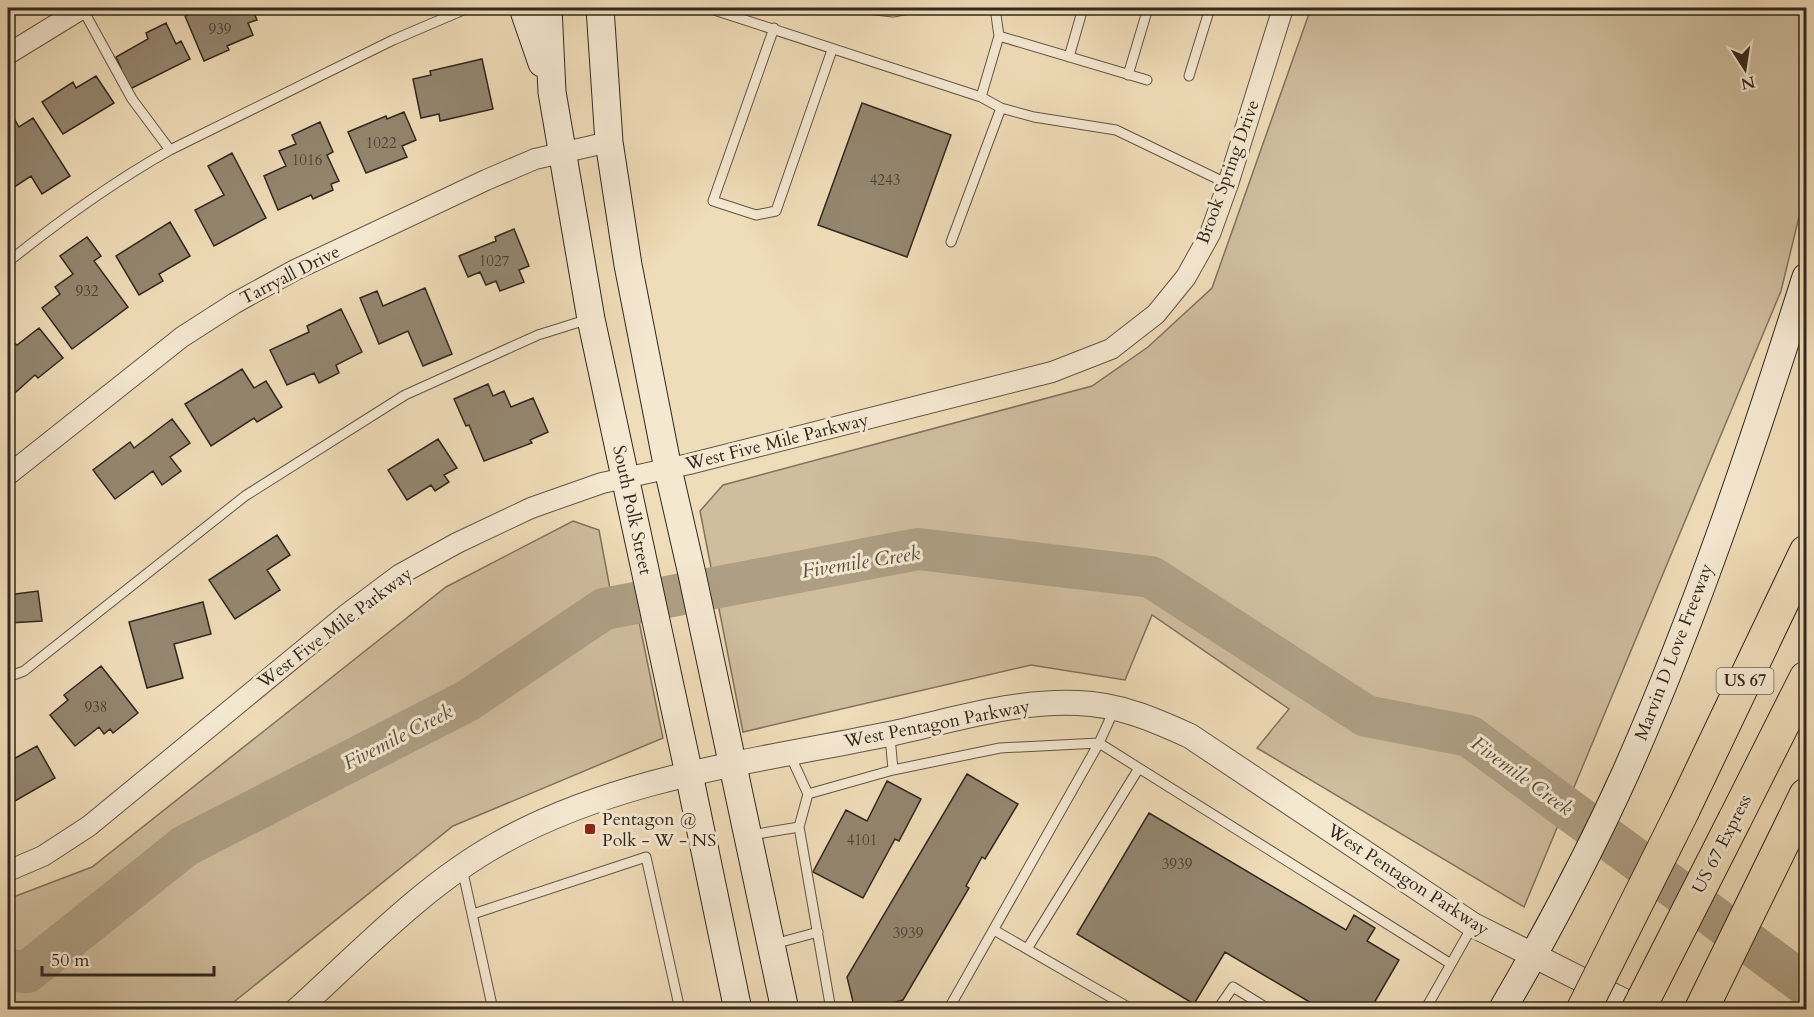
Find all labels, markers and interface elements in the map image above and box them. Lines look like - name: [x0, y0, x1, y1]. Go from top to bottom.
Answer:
- house number: 939: [208, 19, 232, 39]
- north arrow: [1715, 39, 1775, 99]
- text: N: [1739, 70, 1757, 95]
- street label: Brook Spring Drive: [1190, 96, 1266, 248]
- house number: 1022: [366, 133, 397, 153]
- house number: 1016: [292, 150, 323, 170]
- house number: 4243: [870, 170, 900, 190]
- street label: Tarryall Drive: [236, 239, 344, 311]
- house number: 1027: [479, 251, 510, 271]
- house number: 932: [75, 281, 99, 301]
- street label: West Five Mile Parkway: [682, 407, 872, 477]
- street label: South Polk Street: [606, 443, 658, 577]
- water label: Fivemile Creek: [800, 539, 922, 585]
- street label: Marvin D Love Freeway: [1629, 559, 1719, 744]
- street label: West Five Mile Parkway: [252, 561, 418, 695]
- road number: US 67: [1716, 668, 1774, 694]
- street label: West Pentagon Parkway: [841, 694, 1032, 754]
- house number: 938: [84, 697, 108, 717]
- water label: Fivemile Creek: [339, 698, 457, 776]
- water label: Fivemile Creek: [1466, 730, 1578, 822]
- street label: US 67 Express: [1686, 790, 1758, 898]
- place label: Pentagon @ Polk - W - NS: [602, 807, 716, 853]
- street label: West Pentagon Parkway: [1321, 818, 1494, 942]
- marker: Pentagon @ Polk - W - NS: [583, 822, 597, 836]
- house number: 4101: [847, 830, 877, 850]
- house number: 3939: [1162, 854, 1193, 874]
- house number: 3939: [893, 923, 924, 943]
- scale bar: [42, 939, 214, 977]
- text: 50 m: [51, 948, 90, 973]

